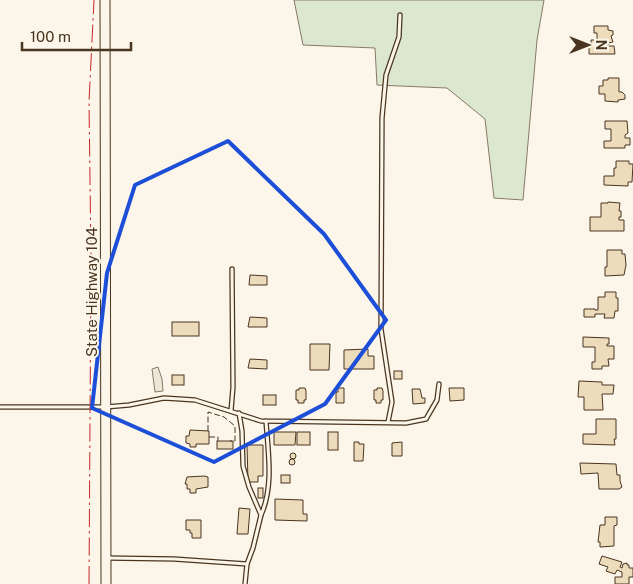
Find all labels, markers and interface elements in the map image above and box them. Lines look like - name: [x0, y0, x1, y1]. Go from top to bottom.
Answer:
- scale bar: [22, 20, 131, 52]
- north arrow: [563, 20, 613, 70]
- text: 100 m: [30, 28, 71, 45]
- text: N: [593, 40, 609, 50]
- street label: State Highway 104: [83, 227, 100, 357]

